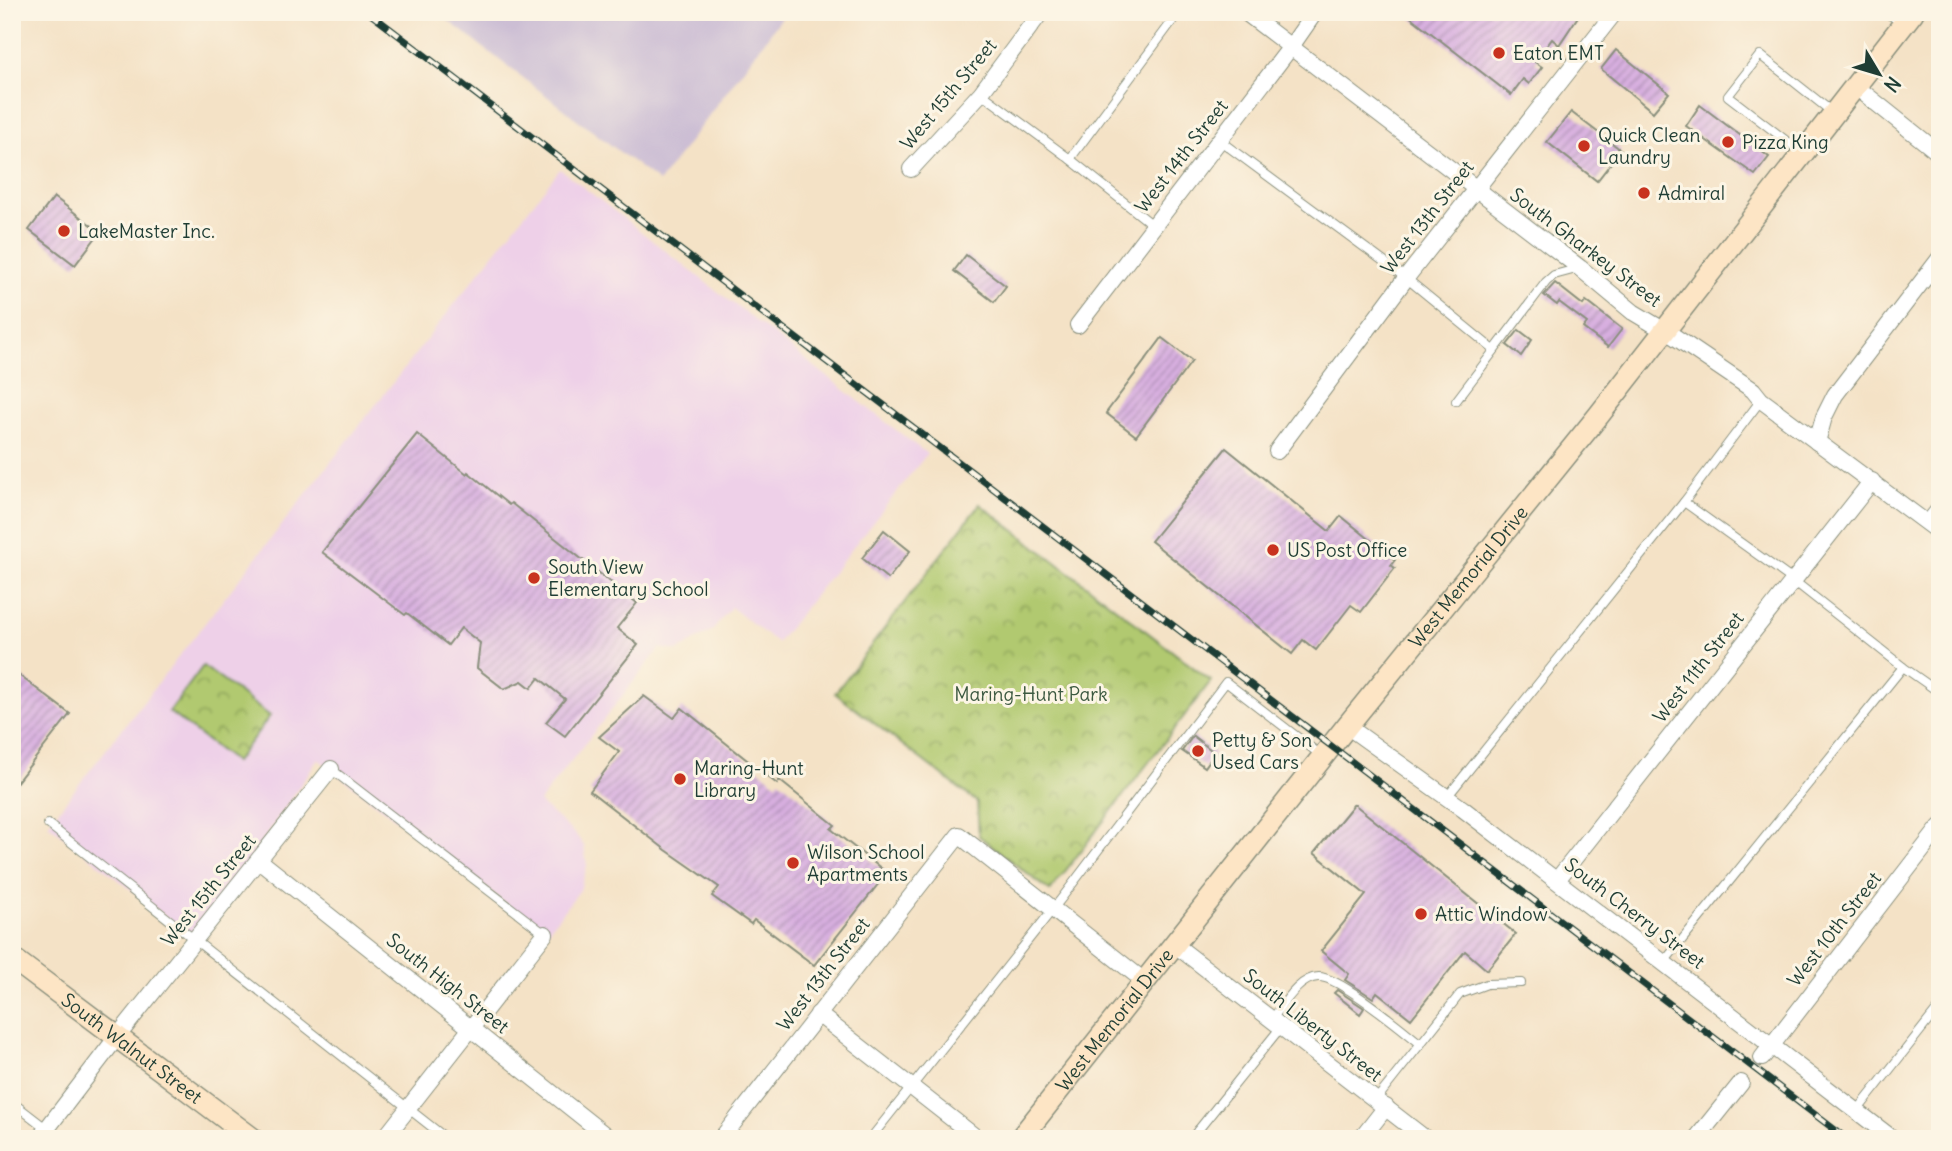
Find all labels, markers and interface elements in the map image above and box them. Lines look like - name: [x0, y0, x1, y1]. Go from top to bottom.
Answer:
- street label: West 15th Street: [895, 34, 1001, 154]
- north arrow: [1843, 38, 1913, 108]
- place label: Eaton EMT: [1513, 41, 1604, 65]
- marker: Eaton EMT: [1491, 45, 1507, 61]
- text: N: [1879, 72, 1906, 97]
- street label: West 14th Street: [1129, 94, 1233, 218]
- place label: Quick Clean Laundry: [1598, 123, 1700, 169]
- place label: Pizza King: [1742, 130, 1829, 154]
- marker: Pizza King: [1720, 134, 1736, 150]
- marker: Quick Clean Laundry: [1576, 138, 1592, 154]
- street label: West 13th Street: [1375, 156, 1479, 278]
- place label: Admiral: [1658, 181, 1725, 205]
- street label: South Gharkey Street: [1506, 182, 1666, 312]
- marker: Admiral: [1636, 185, 1652, 201]
- place label: LakeMaster Inc.: [78, 219, 215, 243]
- marker: LakeMaster Inc.: [56, 223, 72, 239]
- street label: West Memorial Drive: [1403, 501, 1533, 653]
- place label: US Post Office: [1287, 538, 1407, 562]
- marker: US Post Office: [1265, 542, 1281, 558]
- place label: South View Elementary School: [548, 555, 709, 601]
- marker: South View Elementary School: [526, 570, 542, 586]
- street label: West 11th Street: [1647, 607, 1749, 727]
- park label: Maring-Hunt Park: [954, 682, 1108, 706]
- place label: Petty & Son Used Cars: [1212, 728, 1312, 774]
- marker: Petty & Son Used Cars: [1190, 743, 1206, 759]
- place label: Maring-Hunt Library: [694, 756, 804, 802]
- marker: Maring-Hunt Library: [672, 771, 688, 787]
- street label: West 15th Street: [155, 829, 261, 951]
- place label: Wilson School Apartments: [807, 840, 924, 886]
- street label: South Cherry Street: [1560, 852, 1710, 974]
- marker: Wilson School Apartments: [785, 855, 801, 871]
- street label: West 10th Street: [1782, 867, 1886, 991]
- place label: Attic Window: [1435, 902, 1548, 926]
- marker: Attic Window: [1413, 906, 1429, 922]
- street label: West 13th Street: [771, 913, 875, 1035]
- street label: South High Street: [382, 928, 514, 1038]
- street label: West Memorial Drive: [1050, 943, 1178, 1096]
- street label: South Liberty Street: [1239, 963, 1387, 1087]
- street label: South Walnut Street: [57, 988, 207, 1109]

